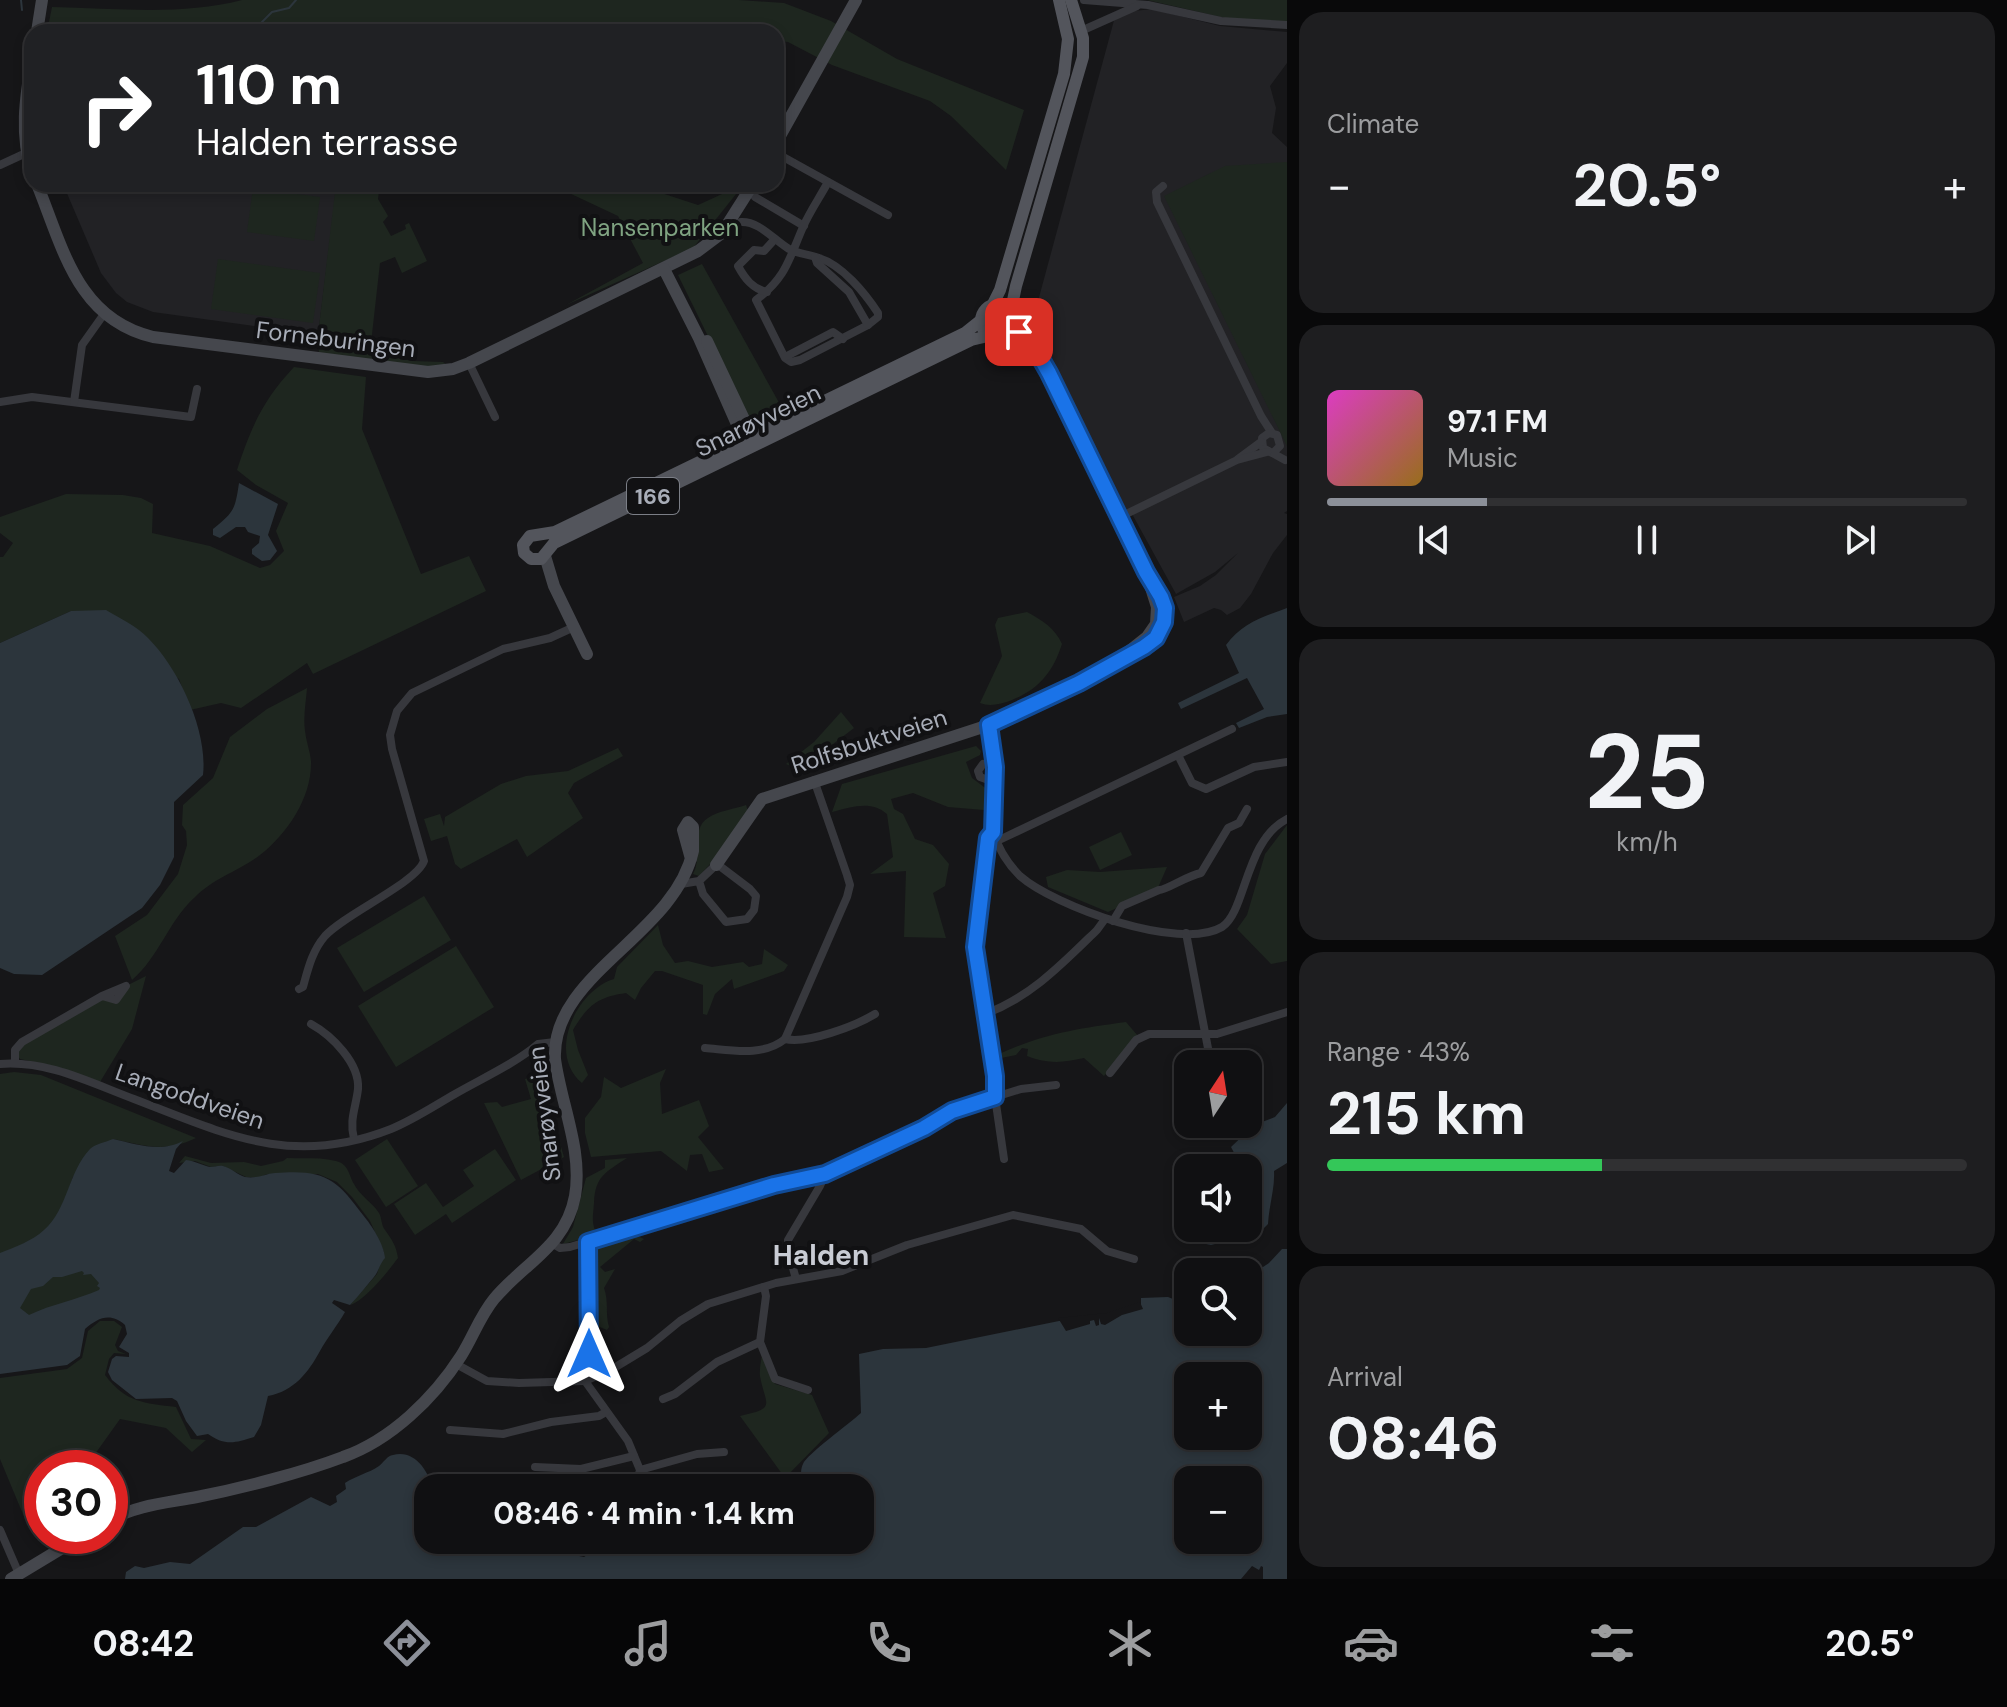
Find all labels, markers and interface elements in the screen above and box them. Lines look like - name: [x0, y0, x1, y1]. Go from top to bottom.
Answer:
- text: 110 m: [196, 48, 342, 121]
- icon: right: [64, 56, 168, 160]
- text: Climate: [1327, 107, 1419, 141]
- text: Halden terrasse: [196, 119, 458, 166]
- text: 20.5°: [1573, 146, 1721, 225]
- text: −: [1327, 157, 1351, 215]
- text: +: [1943, 157, 1967, 215]
- park label: Nansenparken: [581, 212, 739, 243]
- pin: [985, 298, 1053, 366]
- icon: arrive: [997, 310, 1041, 354]
- street label: Forneburingen: [255, 314, 417, 364]
- street label: Snarøyveien: [690, 376, 826, 464]
- text: 97.1 FM: [1447, 402, 1548, 441]
- text: Music: [1447, 441, 1518, 475]
- road number: 166: [627, 478, 679, 514]
- icon: previous: [1412, 518, 1456, 562]
- icon: pause: [1625, 518, 1669, 562]
- icon: next: [1838, 518, 1882, 562]
- street label: Rolfsbuktveien: [787, 701, 951, 781]
- text: 25: [1585, 705, 1709, 840]
- text: km/h: [1616, 825, 1678, 859]
- text: Range · 43%: [1327, 1035, 1470, 1069]
- street label: Snarøyveien: [520, 1045, 568, 1183]
- north arrow: [1174, 1050, 1262, 1138]
- map controls: [1174, 1050, 1262, 1554]
- street label: Langoddveien: [111, 1056, 269, 1136]
- text: 215 km: [1327, 1074, 1526, 1153]
- button: sound: [1174, 1154, 1262, 1242]
- district label: Halden: [773, 1237, 869, 1274]
- button: search: [1174, 1258, 1262, 1346]
- position arrow: [547, 1312, 631, 1396]
- text: Arrival: [1327, 1360, 1403, 1394]
- button: +: [1174, 1362, 1262, 1450]
- text: 08:46: [1327, 1399, 1500, 1478]
- speed limit sign: 30: [24, 1450, 128, 1554]
- button: −: [1174, 1466, 1262, 1554]
- text: 08:46 · 4 min · 1.4 km: [493, 1494, 795, 1533]
- icon: directions: [379, 1615, 435, 1671]
- icon: music: [620, 1615, 676, 1671]
- icon: phone: [861, 1615, 917, 1671]
- icon: climate: [1102, 1615, 1158, 1671]
- icon: car: [1343, 1615, 1399, 1671]
- icon: filters: [1584, 1615, 1640, 1671]
- text: 08:42: [93, 1620, 194, 1667]
- text: 20.5°: [1825, 1620, 1914, 1667]

